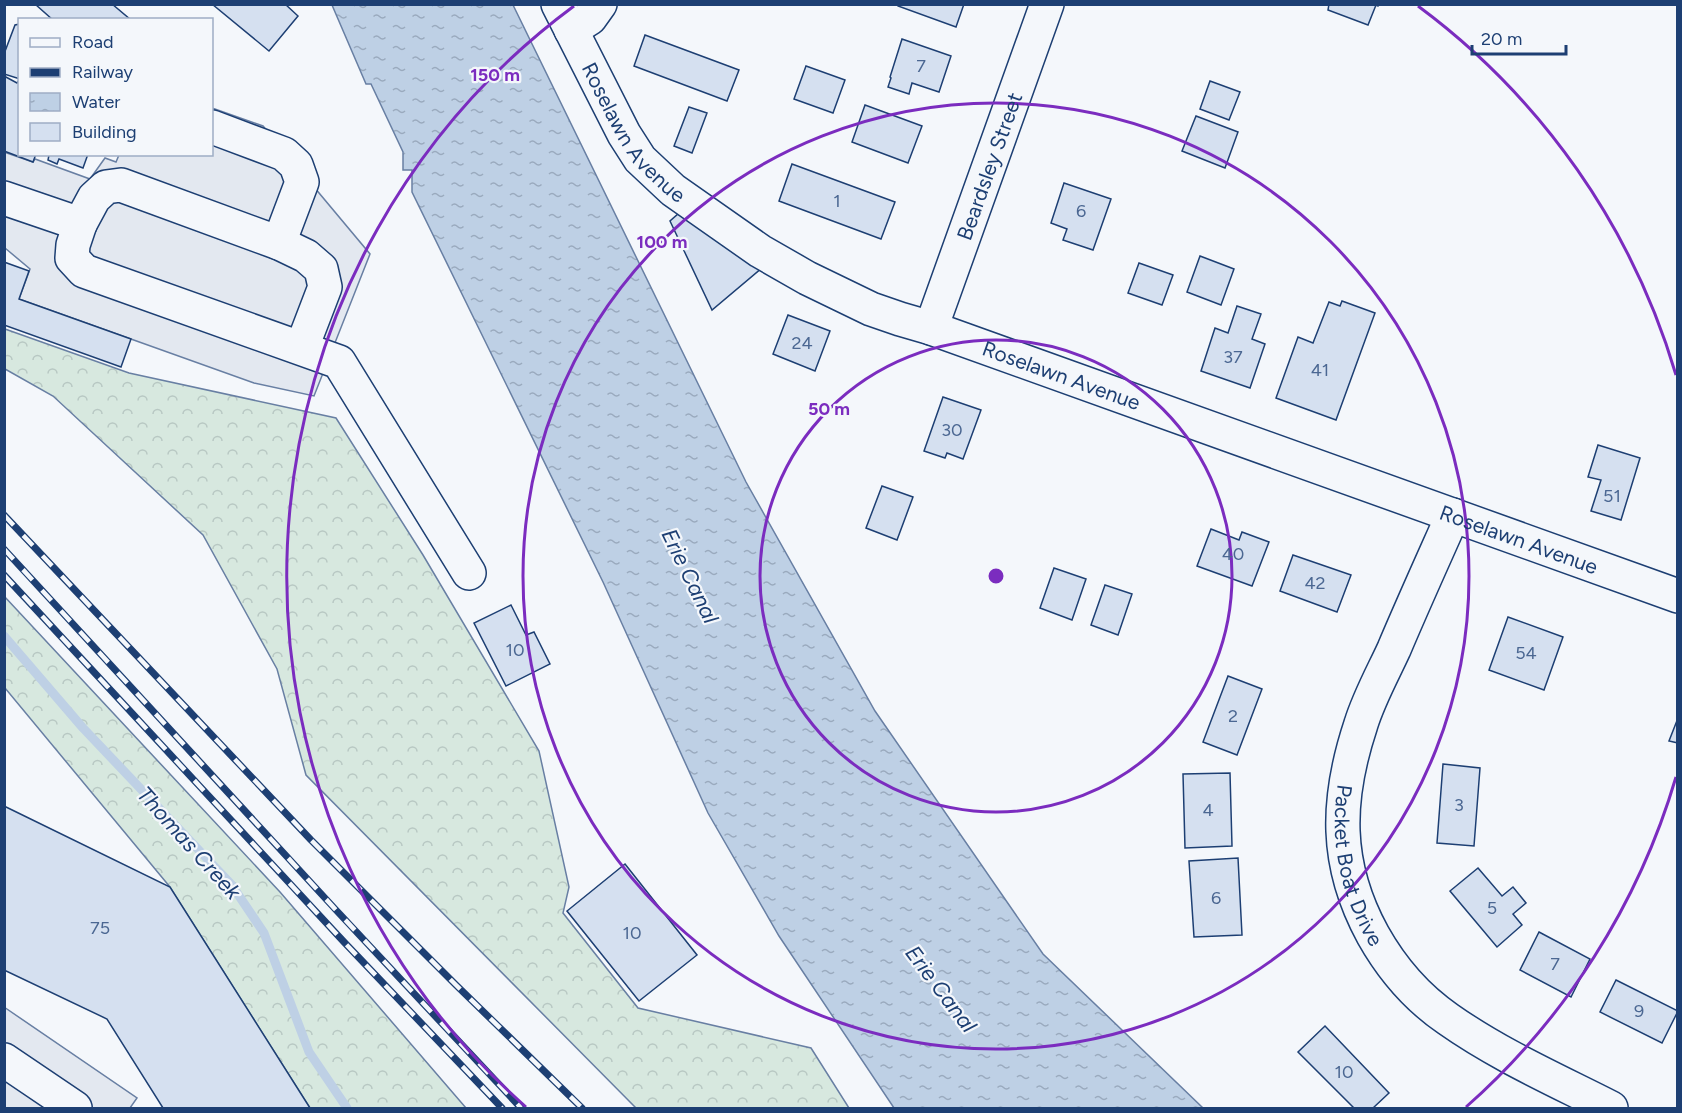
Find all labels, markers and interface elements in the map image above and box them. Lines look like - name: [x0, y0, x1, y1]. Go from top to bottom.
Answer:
- legend: [18, 18, 213, 156]
- scale bar: [1472, 18, 1566, 56]
- text: 20 m: [1481, 28, 1522, 50]
- text: Road: [72, 31, 113, 53]
- house number: 7: [916, 55, 926, 77]
- street label: Roselawn Avenue: [577, 58, 690, 207]
- text: Railway: [72, 61, 134, 83]
- text: 150 m: [470, 64, 520, 86]
- street label: Beardsley Street: [951, 89, 1027, 243]
- text: Water: [72, 91, 120, 113]
- text: Building: [72, 121, 137, 143]
- house number: 1: [833, 190, 841, 212]
- house number: 6: [1076, 200, 1086, 222]
- text: 100 m: [637, 231, 687, 253]
- house number: 24: [791, 332, 813, 354]
- street label: Roselawn Avenue: [979, 335, 1144, 415]
- house number: 37: [1223, 346, 1243, 368]
- house number: 41: [1311, 359, 1329, 381]
- text: 50 m: [808, 398, 850, 420]
- house number: 30: [941, 419, 963, 441]
- house number: 51: [1603, 485, 1621, 507]
- street label: Roselawn Avenue: [1437, 499, 1601, 579]
- water label: Erie Canal: [656, 524, 725, 628]
- house number: 40: [1222, 543, 1244, 565]
- centre of rings: [986, 566, 1006, 586]
- house number: 42: [1304, 572, 1326, 594]
- house number: 10: [506, 639, 524, 661]
- house number: 54: [1515, 642, 1537, 664]
- house number: 2: [1228, 705, 1238, 727]
- water label: Thomas Creek: [131, 781, 248, 906]
- street label: Packet Boat Drive: [1330, 783, 1389, 950]
- house number: 3: [1454, 794, 1464, 816]
- house number: 4: [1202, 799, 1214, 821]
- house number: 6: [1211, 887, 1221, 909]
- house number: 5: [1487, 897, 1497, 919]
- house number: 75: [90, 917, 110, 939]
- house number: 10: [623, 922, 641, 944]
- water label: Erie Canal: [900, 940, 983, 1038]
- house number: 7: [1550, 953, 1560, 975]
- house number: 9: [1634, 1000, 1644, 1022]
- house number: 10: [1335, 1061, 1353, 1083]

